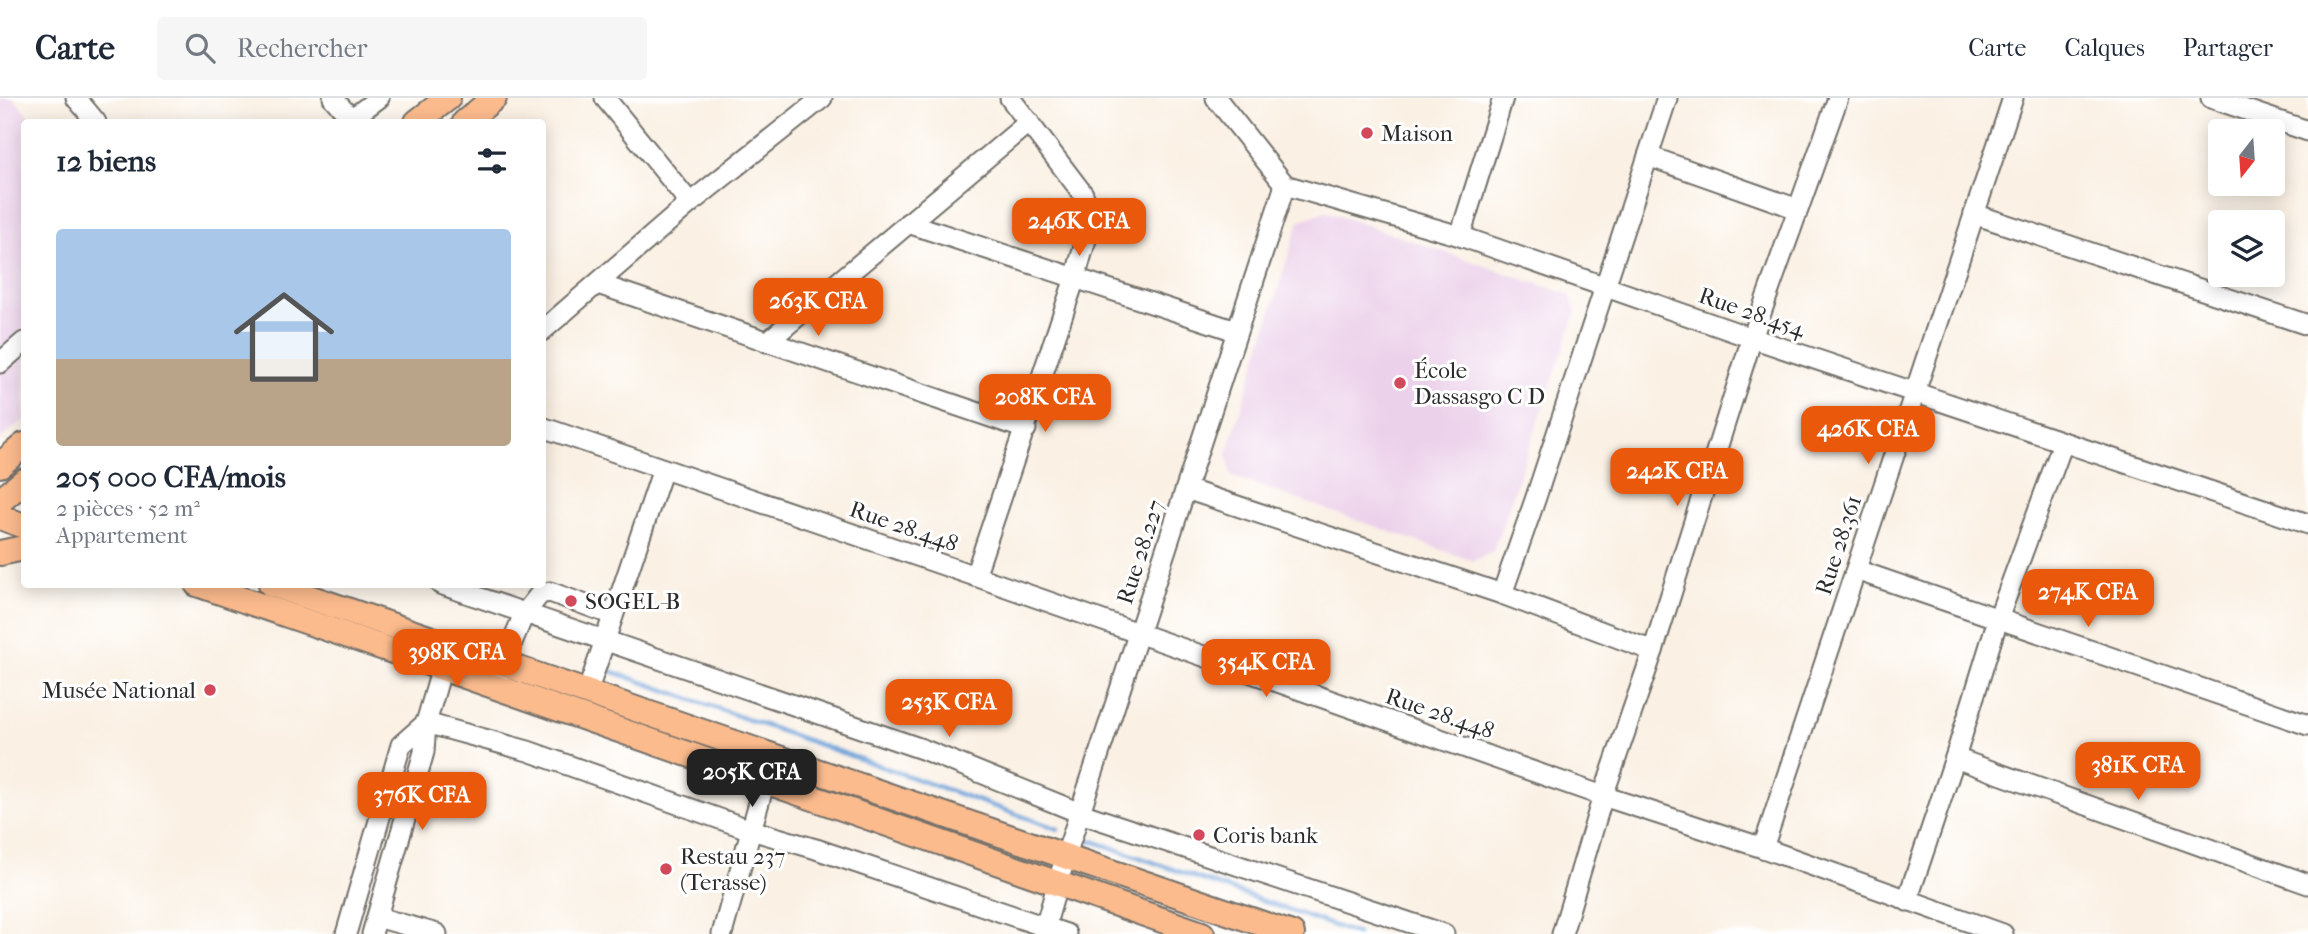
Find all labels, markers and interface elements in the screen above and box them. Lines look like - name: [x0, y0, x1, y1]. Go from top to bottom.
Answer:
- search box: [157, 17, 647, 80]
- text: Carte: [35, 29, 115, 68]
- icon: search: [181, 29, 219, 67]
- text: Rechercher: [237, 33, 368, 64]
- text: Carte: [1968, 34, 2026, 62]
- text: Calques: [2064, 34, 2145, 62]
- text: Partager: [2183, 34, 2273, 62]
- north arrow: [2208, 119, 2286, 196]
- map controls: [2208, 119, 2285, 287]
- place label: Maison: [1381, 120, 1453, 147]
- marker: Maison: [1359, 125, 1375, 141]
- icon: filters: [473, 142, 511, 180]
- text: 12 biens: [56, 144, 156, 179]
- pin: 246K CFA: [1007, 198, 1151, 258]
- text: 246K CFA: [1028, 207, 1130, 234]
- button: layers: [2208, 210, 2285, 287]
- icon: home: [221, 274, 347, 400]
- pin: 263K CFA: [746, 278, 890, 338]
- street label: Rue 28.454: [1695, 282, 1810, 344]
- text: 263K CFA: [769, 287, 867, 314]
- place label: École Dassasgo C D: [1414, 357, 1545, 410]
- pin: 208K CFA: [973, 374, 1117, 434]
- marker: École Dassasgo C D: [1392, 375, 1408, 391]
- text: 208K CFA: [995, 383, 1095, 410]
- pin: 426K CFA: [1796, 406, 1940, 466]
- text: 426K CFA: [1817, 415, 1919, 442]
- pin: 242K CFA: [1605, 448, 1749, 508]
- text: 242K CFA: [1626, 457, 1728, 484]
- text: 205 000 CFA/mois: [56, 460, 286, 495]
- street label: Rue 28.361: [1810, 492, 1867, 598]
- text: 2 pièces · 52 m²: [56, 495, 200, 522]
- street label: Rue 28.448: [846, 495, 962, 558]
- street label: Rue 28.227: [1111, 497, 1170, 608]
- text: Appartement: [56, 522, 188, 549]
- pin: 274K CFA: [2016, 570, 2160, 629]
- text: 274K CFA: [2038, 578, 2138, 605]
- place label: SOGEL-B: [585, 588, 680, 615]
- marker: SOGEL-B: [563, 593, 579, 609]
- pin: 398K CFA: [385, 630, 529, 689]
- text: 398K CFA: [408, 638, 506, 665]
- pin: 354K CFA: [1194, 640, 1338, 699]
- text: 354K CFA: [1218, 648, 1314, 675]
- place label: Musée National: [42, 677, 197, 704]
- pin: 253K CFA: [877, 680, 1021, 739]
- marker: Musée National: [202, 682, 218, 698]
- street label: Rue 28.448: [1382, 682, 1498, 745]
- text: 253K CFA: [901, 688, 997, 715]
- pin: 381K CFA: [2066, 742, 2210, 802]
- pin: 205K CFA: [680, 750, 824, 809]
- text: 381K CFA: [2091, 751, 2185, 778]
- text: 205K CFA: [703, 758, 801, 785]
- pin: 376K CFA: [350, 772, 494, 832]
- text: 376K CFA: [374, 781, 471, 808]
- place label: Coris bank: [1213, 822, 1319, 849]
- marker: Coris bank: [1191, 827, 1207, 843]
- place label: Restau 237 (Terasse): [680, 843, 785, 896]
- marker: Restau 237 (Terasse): [658, 861, 674, 877]

